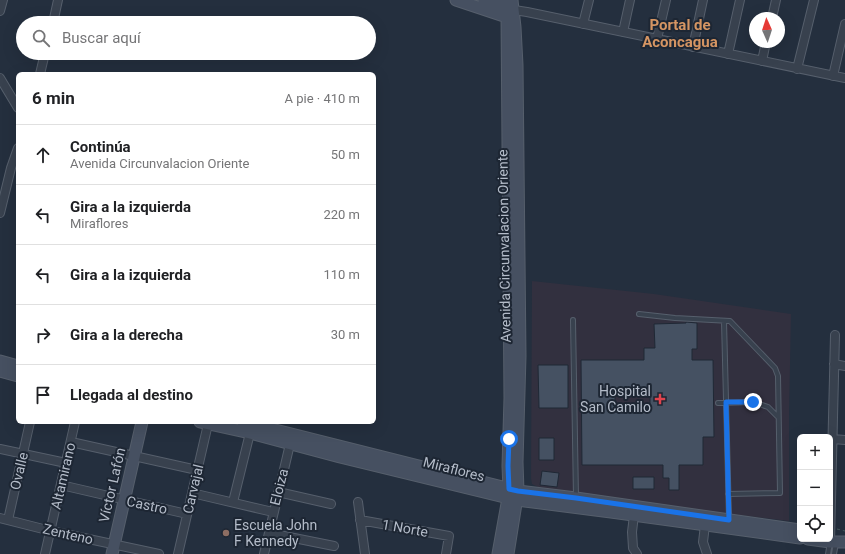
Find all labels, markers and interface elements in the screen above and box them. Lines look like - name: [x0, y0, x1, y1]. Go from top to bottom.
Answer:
- north arrow: [749, 12, 785, 48]
- search box: [16, 16, 376, 60]
- district label: Portal de Aconcagua: [642, 16, 718, 51]
- icon: search: [30, 27, 52, 49]
- text: Buscar aquí: [62, 29, 141, 47]
- text: 6 min: [32, 88, 75, 108]
- text: A pie · 410 m: [285, 91, 360, 106]
- text: Continúa: [70, 138, 131, 156]
- icon: ahead: [32, 144, 54, 166]
- text: 50 m: [331, 147, 360, 162]
- street label: Avenida Circunvalacion Oriente: [494, 149, 514, 343]
- text: Avenida Circunvalacion Oriente: [70, 156, 249, 171]
- text: Gira a la izquierda: [70, 198, 191, 216]
- icon: left: [32, 204, 54, 226]
- text: 220 m: [323, 207, 360, 222]
- text: Miraflores: [70, 216, 128, 231]
- icon: left: [32, 264, 54, 286]
- text: Gira a la izquierda: [70, 266, 191, 284]
- text: 110 m: [323, 267, 360, 282]
- icon: right: [32, 324, 54, 346]
- text: Gira a la derecha: [70, 326, 183, 344]
- text: 30 m: [331, 327, 360, 342]
- place label: Hospital San Camilo: [580, 383, 651, 415]
- icon: arrive: [32, 384, 54, 406]
- text: Llegada al destino: [70, 386, 193, 404]
- marker: Hospital San Camilo: [654, 393, 666, 405]
- route end: [744, 393, 762, 411]
- route start: [500, 430, 518, 448]
- map controls: [797, 434, 833, 542]
- button: +: [797, 434, 833, 470]
- street label: Altamirano: [48, 441, 78, 511]
- street label: Víctor Lafón: [96, 446, 128, 524]
- street label: Ovalle: [7, 451, 31, 491]
- street label: Miraflores: [422, 454, 486, 484]
- street label: Carvajal: [180, 463, 206, 515]
- street label: Eloiza: [267, 467, 291, 507]
- button: −: [797, 470, 833, 506]
- street label: Castro: [125, 493, 169, 517]
- button: locate: [797, 506, 833, 542]
- street label: 1 Norte: [381, 516, 429, 540]
- place label: Escuela John F Kennedy: [234, 517, 317, 549]
- street label: Zenteno: [41, 520, 95, 548]
- marker: Escuela John F Kennedy: [221, 528, 231, 538]

